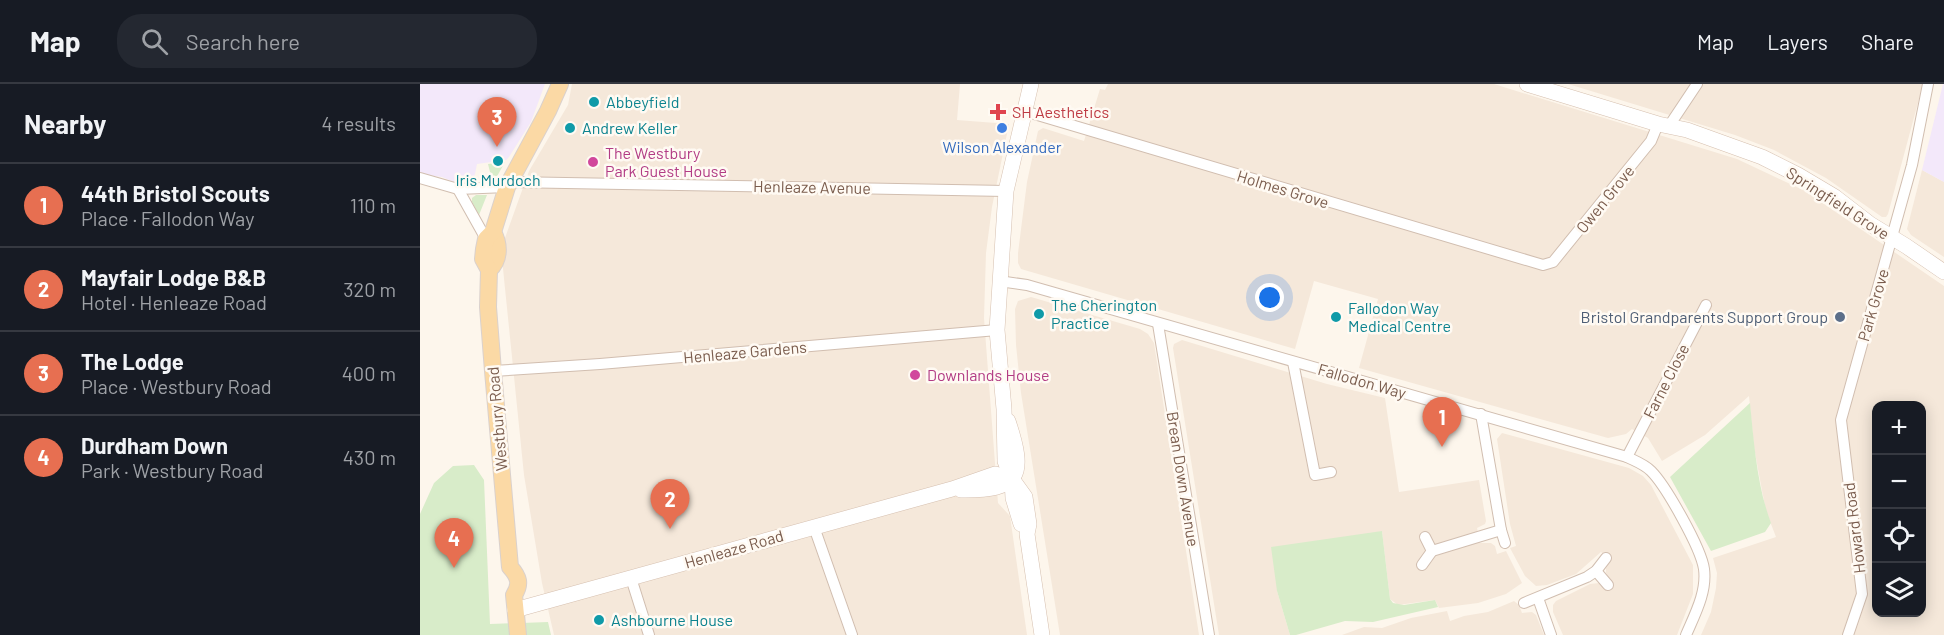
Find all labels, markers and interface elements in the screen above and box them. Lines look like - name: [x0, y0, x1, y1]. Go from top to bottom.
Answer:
- search box: [117, 14, 537, 68]
- text: Map: [30, 24, 81, 58]
- icon: search: [138, 25, 171, 58]
- text: Search here: [186, 28, 300, 54]
- text: Map: [1697, 29, 1734, 54]
- text: Layers: [1767, 29, 1828, 54]
- text: Share: [1861, 29, 1914, 54]
- place label: Abbeyfield: [606, 92, 680, 111]
- marker: Abbeyfield: [587, 95, 601, 109]
- pin: 3: [478, 98, 517, 147]
- place label: SH Aesthetics: [1012, 102, 1109, 121]
- marker: SH Aesthetics: [989, 103, 1007, 121]
- text: Nearby: [24, 108, 106, 139]
- text: 4 results: [321, 111, 396, 135]
- place label: Andrew Keller: [582, 118, 678, 137]
- marker: Andrew Keller: [563, 121, 577, 135]
- marker: Wilson Alexander: [995, 121, 1009, 135]
- place label: Wilson Alexander: [942, 137, 1062, 156]
- place label: The Westbury Park Guest House: [605, 143, 727, 180]
- marker: Iris Murdoch: [491, 154, 505, 168]
- marker: The Westbury Park Guest House: [586, 155, 600, 169]
- street label: Owen Grove: [1572, 161, 1638, 236]
- street label: Springfield Grove: [1783, 162, 1893, 243]
- street label: Holmes Grove: [1235, 166, 1331, 212]
- place label: Iris Murdoch: [455, 170, 541, 189]
- street label: Henleaze Avenue: [753, 176, 871, 197]
- text: 44th Bristol Scouts: [81, 180, 270, 206]
- text: 1: [40, 193, 47, 217]
- text: 110 m: [350, 193, 396, 217]
- text: Place · Fallodon Way: [81, 206, 254, 230]
- text: Mayfair Lodge B&B: [81, 264, 266, 290]
- street label: Park Grove: [1853, 266, 1892, 343]
- text: 2: [38, 277, 49, 301]
- text: 320 m: [343, 277, 396, 301]
- your location: [1255, 283, 1284, 312]
- text: Hotel · Henleaze Road: [81, 290, 267, 314]
- place label: The Cherington Practice: [1051, 295, 1157, 332]
- place label: Fallodon Way Medical Centre: [1348, 298, 1451, 335]
- marker: The Cherington Practice: [1032, 307, 1046, 321]
- place label: Bristol Grandparents Support Group: [1581, 307, 1828, 326]
- marker: Fallodon Way Medical Centre: [1329, 310, 1343, 324]
- marker: Bristol Grandparents Support Group: [1833, 310, 1847, 324]
- street label: Henleaze Gardens: [682, 337, 808, 366]
- street label: Farne Close: [1639, 340, 1692, 421]
- text: The Lodge: [81, 348, 184, 374]
- street label: Fallodon Way: [1316, 359, 1409, 402]
- text: 3: [38, 361, 49, 385]
- text: 400 m: [342, 361, 396, 385]
- place label: Downlands House: [927, 365, 1049, 384]
- street label: Westbury Road: [482, 366, 511, 472]
- marker: Downlands House: [908, 368, 922, 382]
- text: Place · Westbury Road: [81, 374, 272, 398]
- pin: 1: [1422, 398, 1462, 447]
- map controls: [1872, 401, 1926, 617]
- button: +: [1872, 401, 1926, 455]
- street label: Brean Down Avenue: [1163, 410, 1204, 548]
- text: Durdham Down: [81, 432, 228, 458]
- text: 4: [37, 445, 50, 469]
- text: 430 m: [343, 445, 396, 469]
- button: −: [1872, 455, 1926, 509]
- text: Park · Westbury Road: [81, 458, 263, 482]
- pin: 2: [650, 480, 690, 529]
- street label: Howard Road: [1839, 482, 1869, 575]
- button: locate: [1872, 509, 1926, 563]
- pin: 4: [435, 518, 474, 568]
- street label: Henleaze Road: [682, 525, 786, 572]
- button: layers: [1872, 563, 1926, 617]
- place label: Ashbourne House: [611, 610, 733, 629]
- marker: Ashbourne House: [592, 613, 606, 627]

